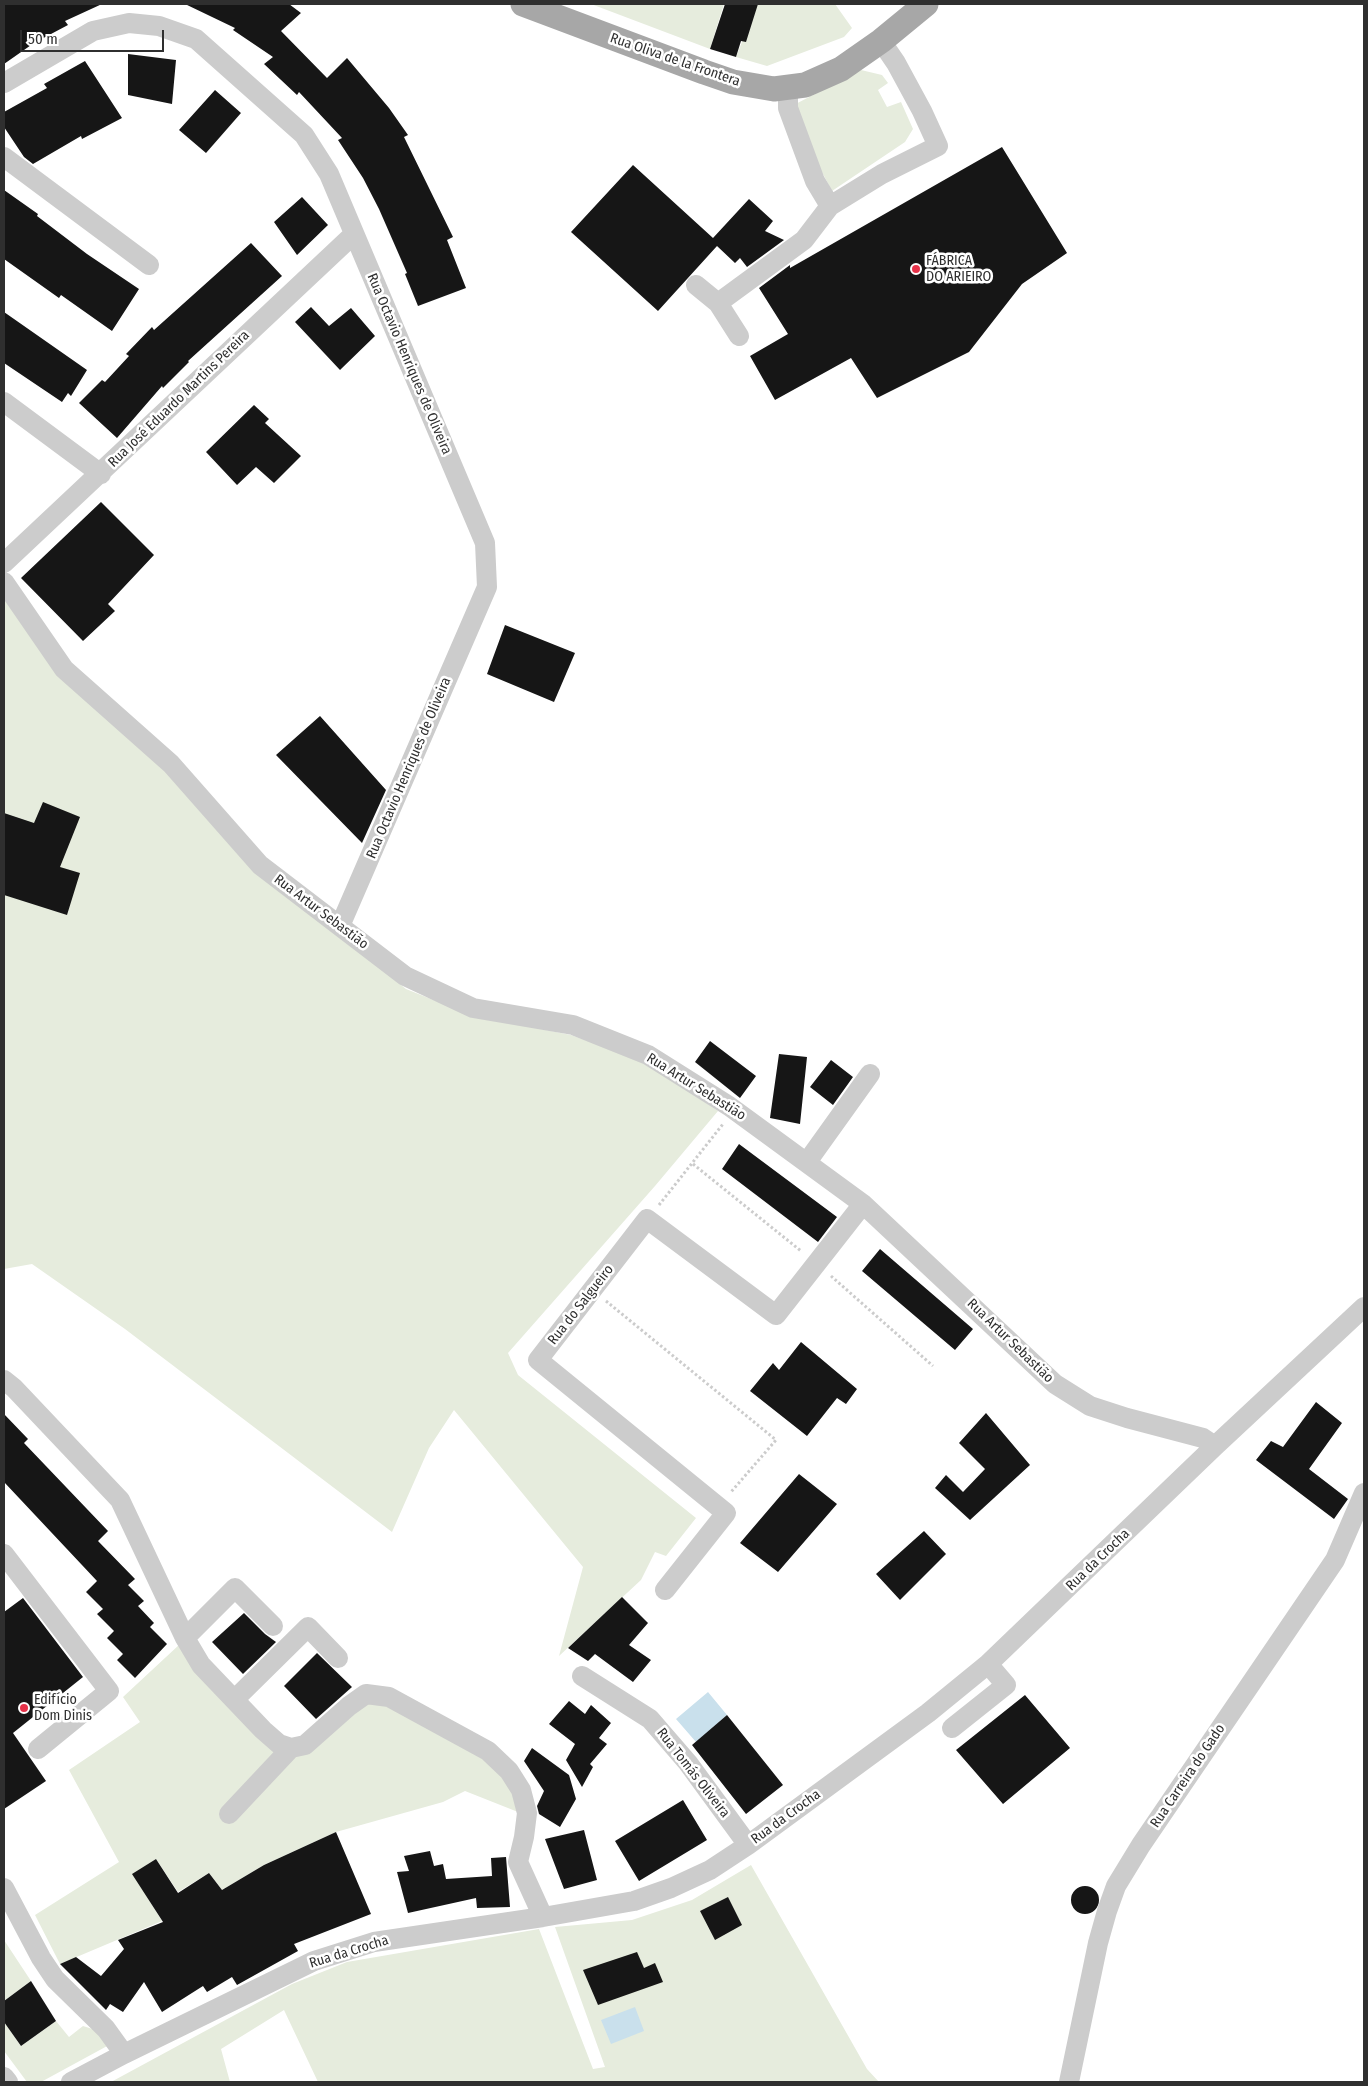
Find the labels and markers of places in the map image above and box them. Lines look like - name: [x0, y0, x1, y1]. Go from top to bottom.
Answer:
- place label: FÁBRICA DO ARIEIRO: [926, 253, 991, 286]
- marker: FÁBRICA DO ARIEIRO: [910, 263, 922, 275]
- place label: Edifício Dom Dinis: [34, 1692, 92, 1724]
- marker: Edifício Dom Dinis: [18, 1702, 30, 1714]

